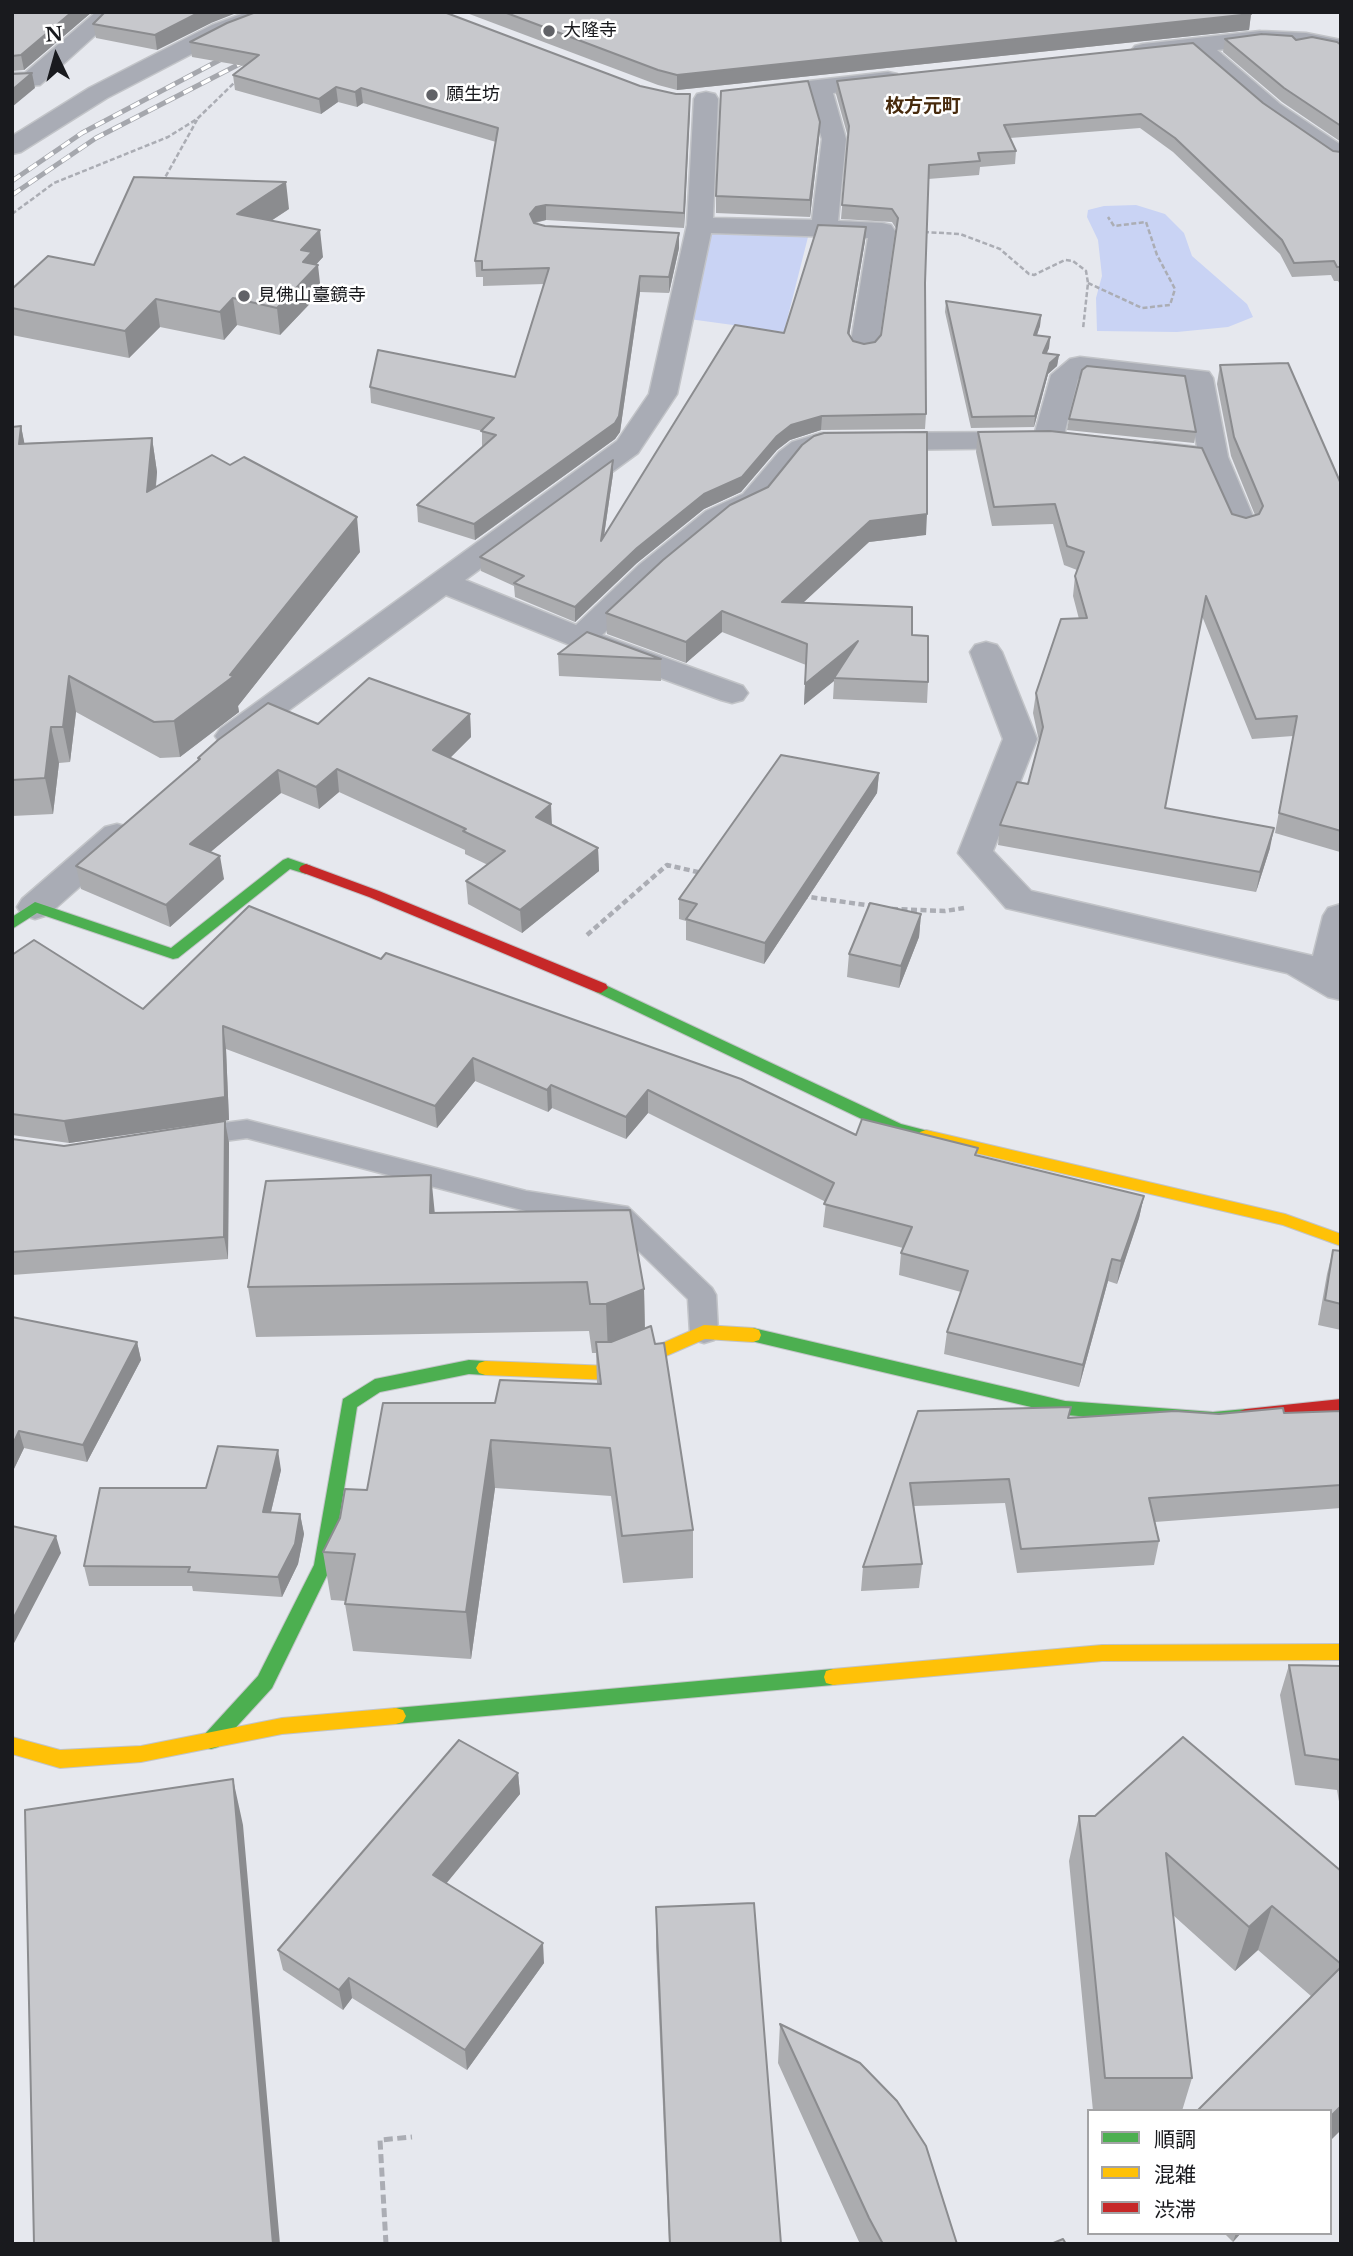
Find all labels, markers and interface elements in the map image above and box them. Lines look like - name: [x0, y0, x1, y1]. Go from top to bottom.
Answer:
- place label: 大隆寺: [563, 20, 617, 42]
- north arrow: [21, 21, 91, 91]
- text: N: [44, 22, 64, 47]
- marker: 大隆寺: [541, 23, 557, 39]
- place label: 願生坊: [446, 84, 500, 106]
- marker: 願生坊: [424, 87, 440, 103]
- district label: 枚方元町: [885, 96, 961, 118]
- place label: 見佛山臺鏡寺: [258, 285, 366, 307]
- marker: 見佛山臺鏡寺: [236, 288, 252, 304]
- legend: [1087, 2109, 1332, 2235]
- text: 順調: [1154, 2127, 1196, 2153]
- text: 混雑: [1154, 2162, 1196, 2188]
- text: 渋滞: [1154, 2197, 1196, 2223]

